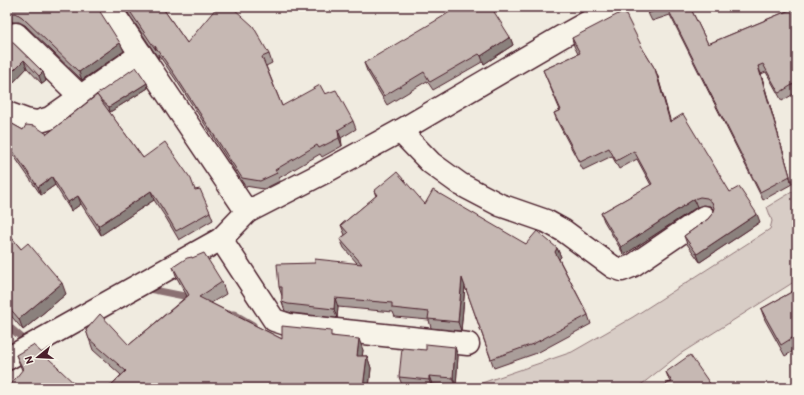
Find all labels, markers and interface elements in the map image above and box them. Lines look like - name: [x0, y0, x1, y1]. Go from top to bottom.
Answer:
- north arrow: [18, 337, 58, 377]
- text: N: [22, 354, 36, 365]

